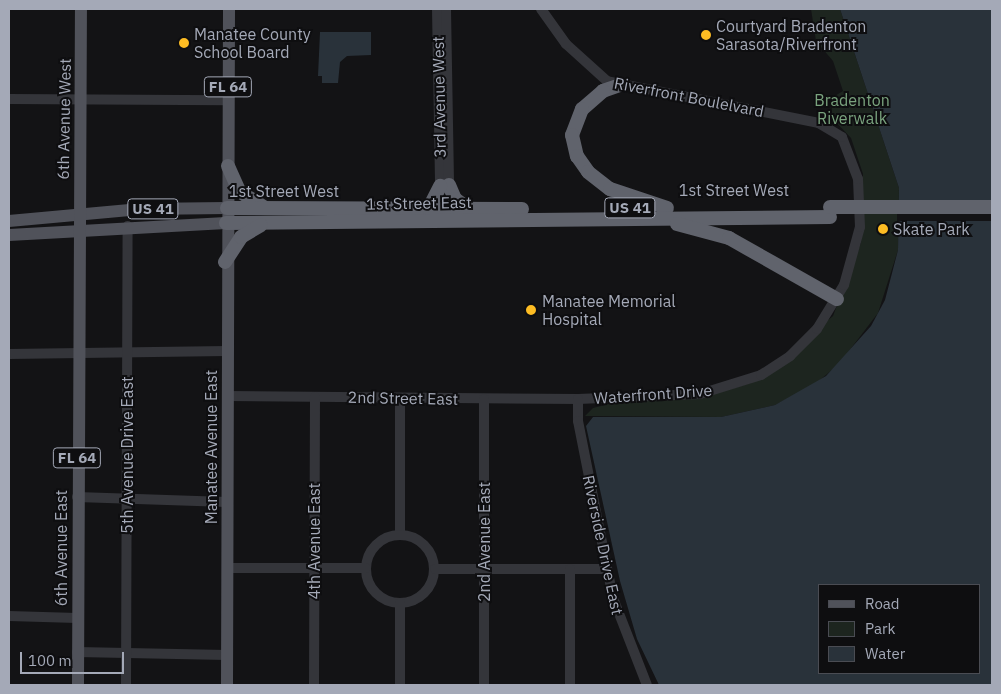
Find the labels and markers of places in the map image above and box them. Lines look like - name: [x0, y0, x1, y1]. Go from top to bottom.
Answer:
- place label: Courtyard Bradenton Sarasota/Riverfront: [716, 16, 866, 54]
- place label: Manatee County School Board: [194, 24, 311, 62]
- marker: Courtyard Bradenton Sarasota/Riverfront: [700, 29, 712, 41]
- marker: Manatee County School Board: [178, 37, 190, 49]
- place label: Skate Park: [893, 219, 970, 239]
- marker: Skate Park: [877, 223, 889, 235]
- place label: Manatee Memorial Hospital: [542, 291, 676, 329]
- marker: Manatee Memorial Hospital: [524, 303, 538, 317]

